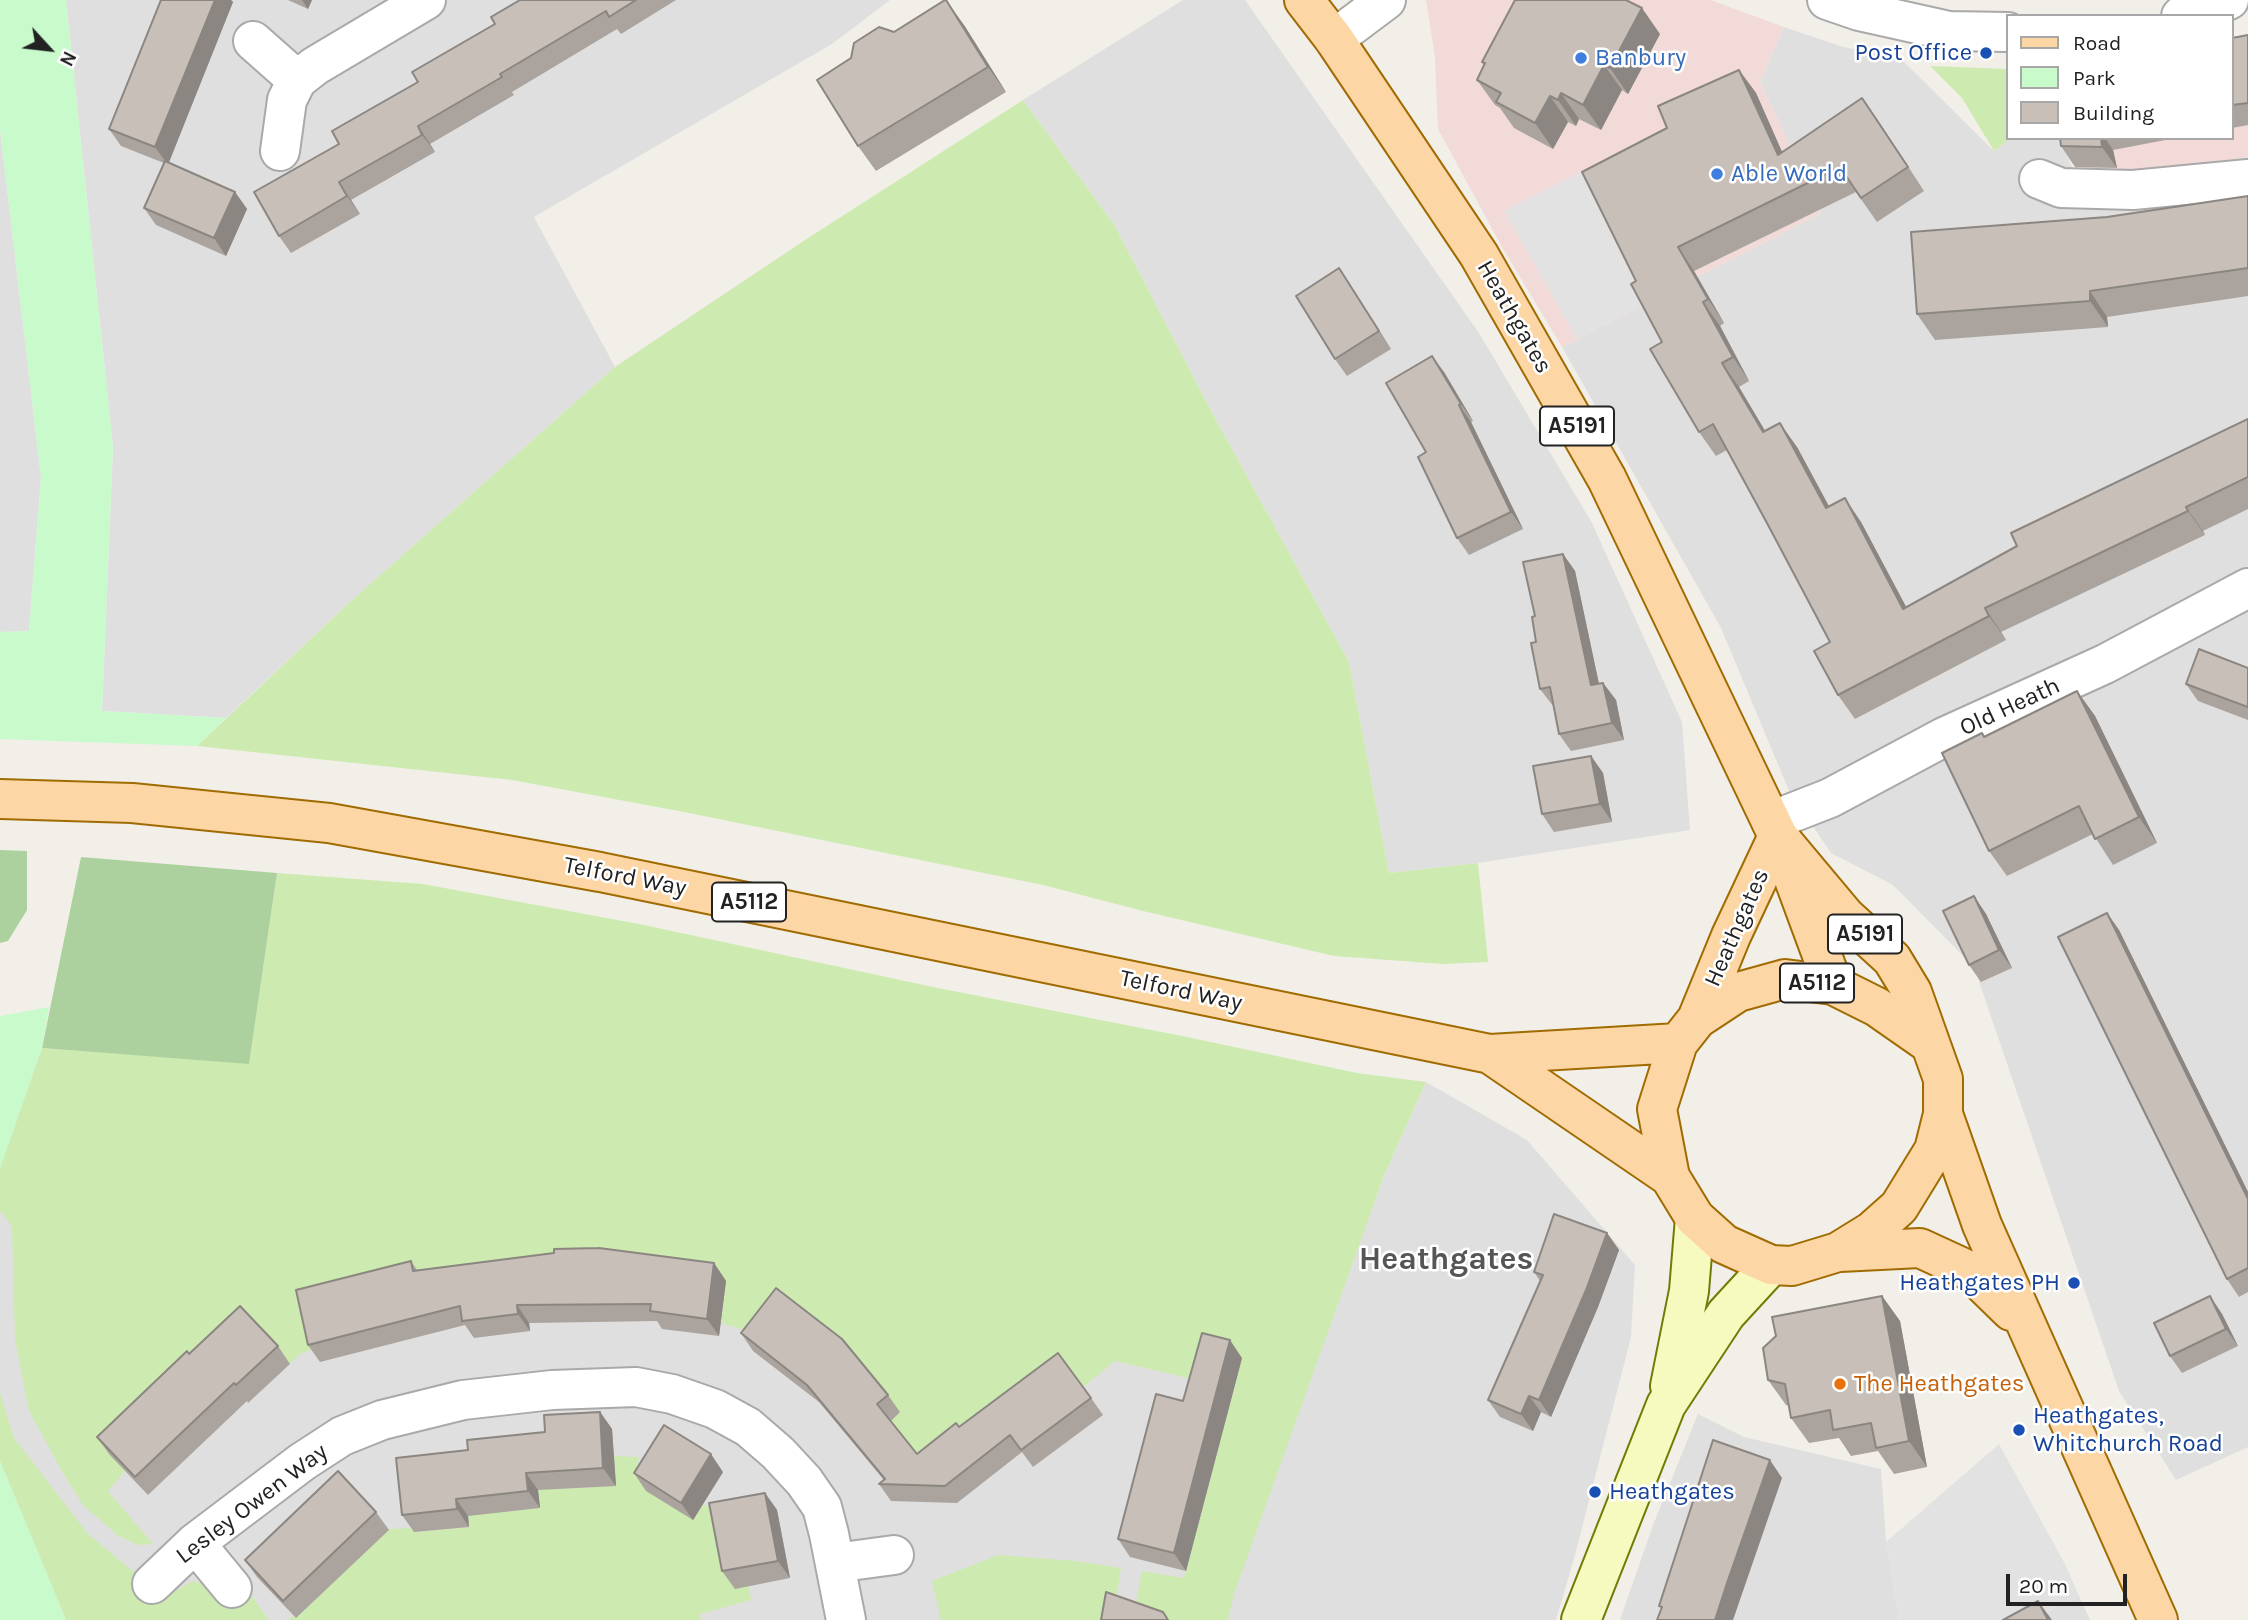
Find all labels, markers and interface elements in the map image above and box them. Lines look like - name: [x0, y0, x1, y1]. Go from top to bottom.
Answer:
- north arrow: [14, 14, 84, 84]
- legend: [2007, 14, 2234, 140]
- text: Road: [2073, 31, 2121, 55]
- place label: Post Office: [1854, 39, 1972, 67]
- place label: Banbury: [1595, 44, 1686, 72]
- marker: Post Office: [1978, 45, 1994, 61]
- text: N: [55, 47, 81, 70]
- marker: Banbury: [1573, 50, 1589, 66]
- text: Park: [2073, 66, 2116, 90]
- text: Building: [2073, 101, 2154, 125]
- place label: Able World: [1731, 160, 1847, 188]
- marker: Able World: [1709, 166, 1725, 182]
- street label: Heathgates: [1470, 255, 1558, 379]
- road number: A5191: [1540, 406, 1614, 446]
- street label: Old Heath: [1955, 671, 2065, 743]
- street label: Telford Way: [561, 851, 689, 903]
- street label: Heathgates: [1698, 865, 1776, 991]
- road number: A5112: [712, 882, 786, 922]
- road number: A5191: [1828, 914, 1902, 953]
- street label: Telford Way: [1117, 964, 1245, 1018]
- road number: A5112: [1780, 964, 1854, 1002]
- district label: Heathgates: [1359, 1241, 1533, 1279]
- place label: Heathgates PH: [1899, 1269, 2060, 1297]
- marker: Heathgates PH: [2066, 1275, 2082, 1291]
- place label: The Heathgates: [1854, 1370, 2024, 1398]
- marker: The Heathgates: [1832, 1376, 1848, 1392]
- place label: Heathgates, Whitchurch Road: [2033, 1402, 2223, 1458]
- marker: Heathgates, Whitchurch Road: [2011, 1422, 2027, 1438]
- street label: Lesley Owen Way: [170, 1438, 334, 1570]
- place label: Heathgates: [1609, 1478, 1735, 1506]
- marker: Heathgates: [1587, 1484, 1603, 1500]
- scale bar: [2010, 1560, 2131, 1604]
- text: 20 m: [2019, 1574, 2068, 1598]

